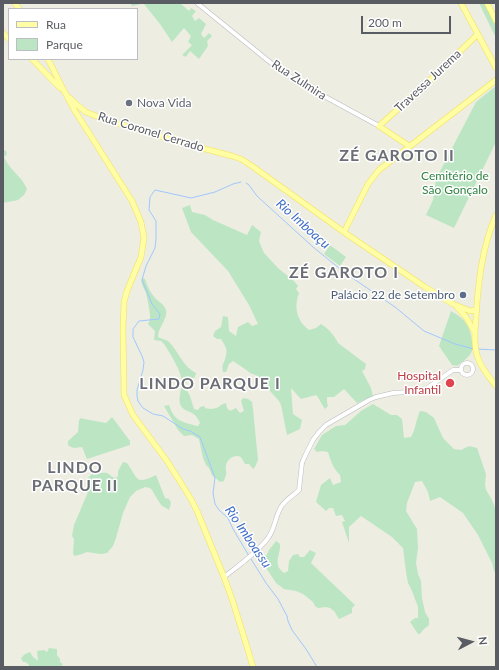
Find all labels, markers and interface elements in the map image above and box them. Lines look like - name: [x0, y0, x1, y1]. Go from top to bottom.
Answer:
- legend: [8, 8, 138, 60]
- scale bar: [363, 8, 453, 34]
- text: 200 m: [368, 15, 402, 30]
- text: Rua: [46, 17, 66, 32]
- text: Parque: [46, 37, 83, 52]
- street label: Travessa Jurema: [392, 47, 464, 115]
- street label: Rua Zulmira: [269, 57, 329, 103]
- place label: Nova Vida: [137, 96, 191, 110]
- marker: Nova Vida: [124, 98, 134, 108]
- street label: Rua Coronel Cerrado: [96, 109, 206, 155]
- district label: ZÉ GAROTO II: [339, 146, 455, 166]
- park label: Cemitério de São Gonçalo: [421, 169, 489, 197]
- water label: Rio Imboaçu: [273, 196, 333, 252]
- district label: ZÉ GAROTO I: [289, 263, 399, 283]
- place label: Palácio 22 de Setembro: [331, 288, 455, 302]
- marker: Palácio 22 de Setembro: [458, 290, 468, 300]
- place label: Hospital Infantil: [397, 369, 441, 397]
- district label: LINDO PARQUE I: [139, 374, 281, 394]
- marker: Hospital Infantil: [444, 377, 456, 389]
- district label: LINDO PARQUE II: [32, 458, 118, 496]
- water label: Rio Imboassu: [222, 503, 274, 571]
- north arrow: [451, 622, 491, 662]
- text: N: [477, 636, 490, 646]

